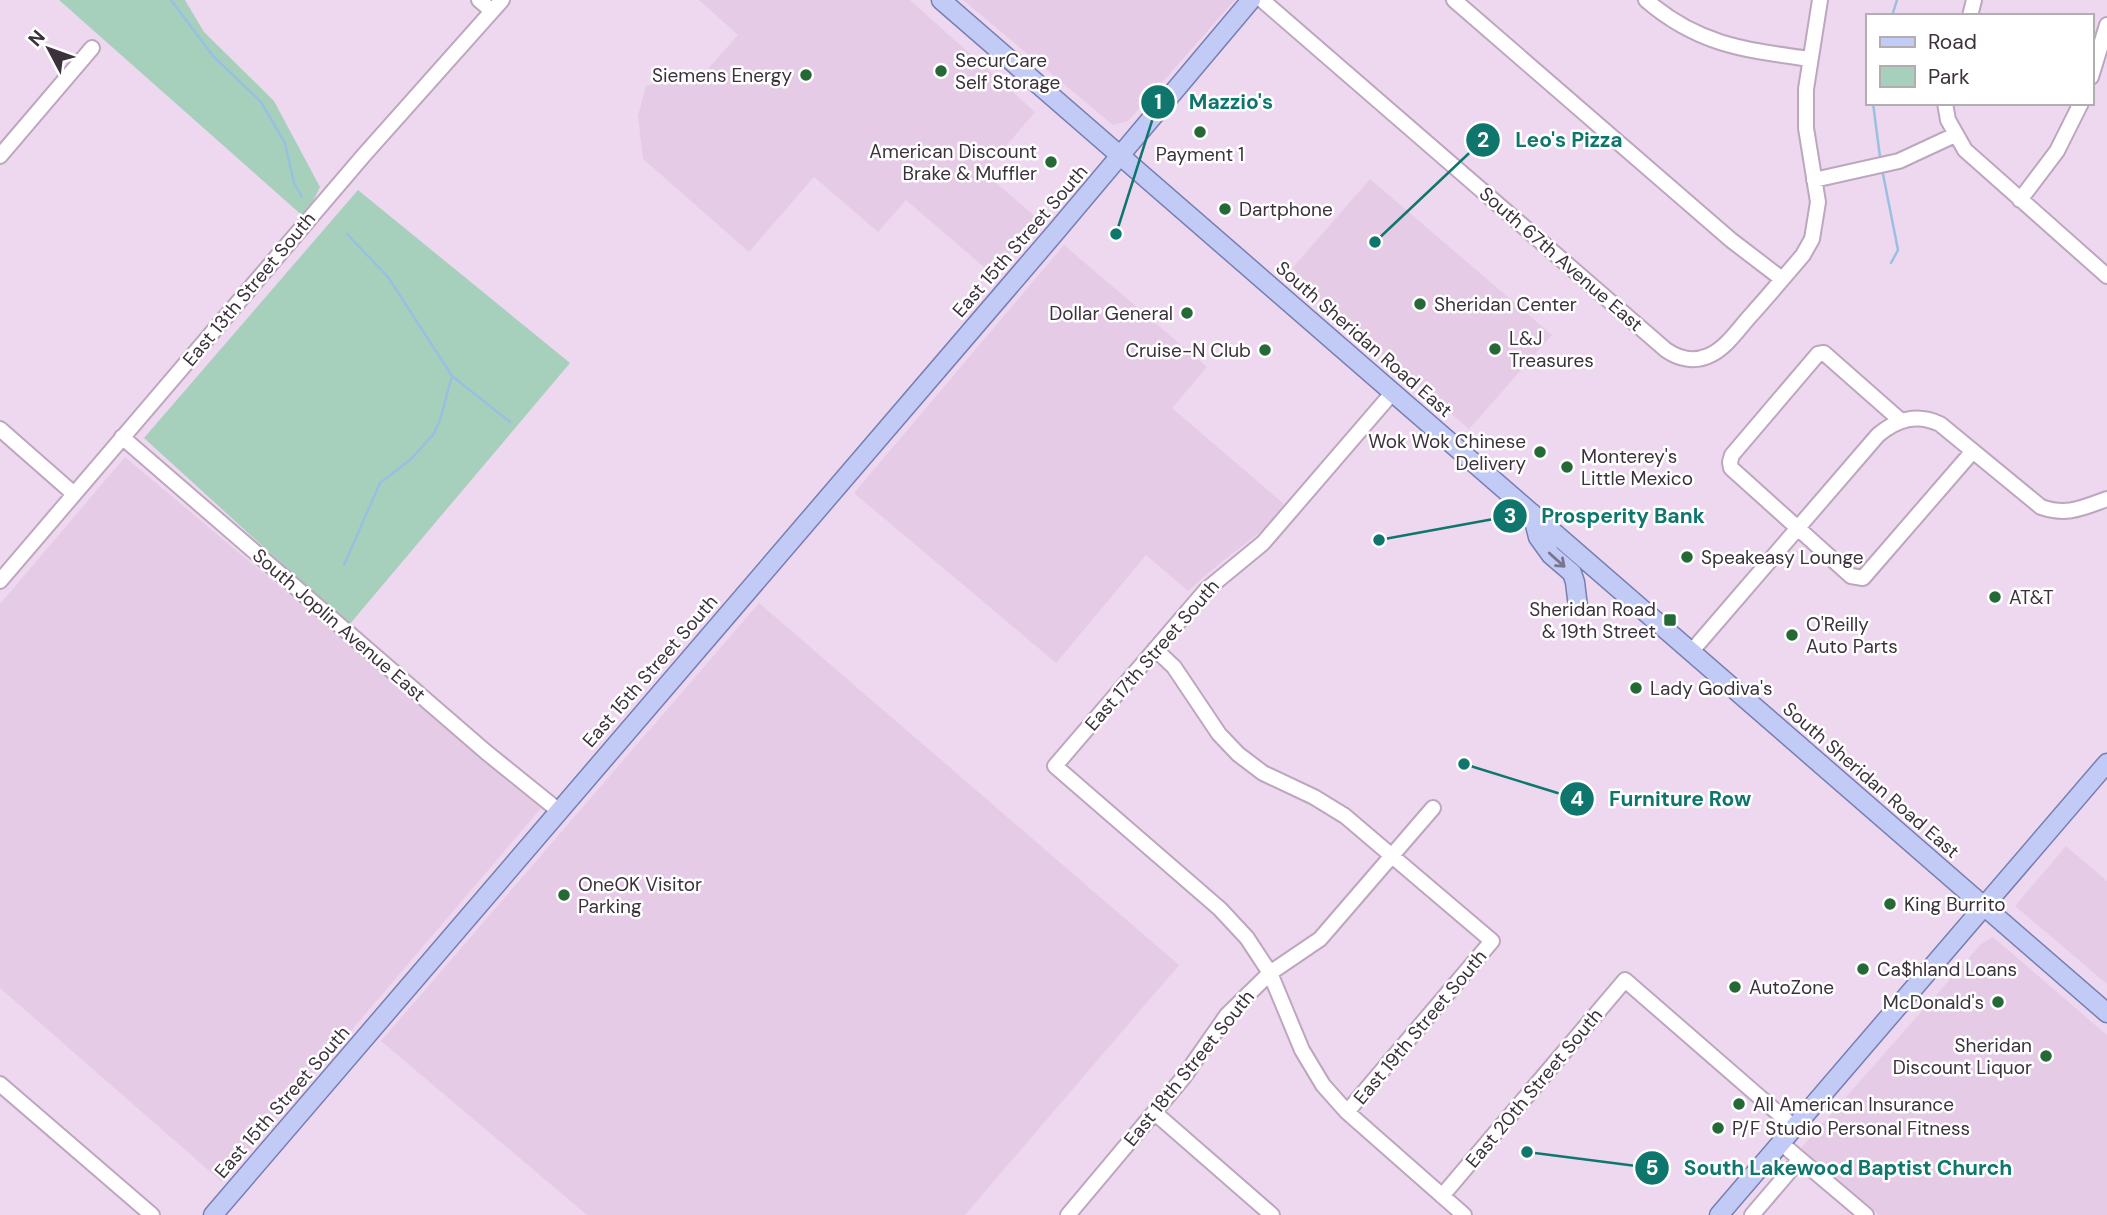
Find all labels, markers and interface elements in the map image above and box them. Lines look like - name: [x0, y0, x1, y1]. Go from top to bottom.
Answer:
- north arrow: [14, 14, 84, 84]
- legend: [1866, 14, 2093, 105]
- text: N: [23, 25, 51, 52]
- text: Road: [1928, 28, 1977, 56]
- place label: SecurCare Self Storage: [955, 48, 1060, 95]
- place label: Siemens Energy: [652, 63, 792, 88]
- marker: SecurCare Self Storage: [933, 63, 949, 79]
- text: Park: [1928, 63, 1970, 91]
- marker: Siemens Energy: [798, 67, 814, 83]
- callout: Mazzio's: [1140, 81, 1288, 123]
- text: 1: [1154, 88, 1162, 116]
- text: Mazzio's: [1189, 88, 1273, 116]
- callout: Leo's Pizza: [1466, 119, 1636, 161]
- marker: Payment 1: [1192, 124, 1208, 140]
- text: 2: [1477, 126, 1489, 154]
- text: Leo's Pizza: [1515, 126, 1623, 154]
- place label: American Discount Brake & Muffler: [869, 139, 1037, 186]
- place label: Payment 1: [1156, 142, 1244, 167]
- marker: American Discount Brake & Muffler: [1043, 154, 1059, 170]
- street label: East 15th Street South: [947, 160, 1093, 322]
- street label: South 67th Avenue East: [1474, 181, 1648, 337]
- place label: Dartphone: [1239, 197, 1333, 222]
- marker: Dartphone: [1217, 201, 1233, 217]
- street label: East 13th Street South: [177, 207, 321, 371]
- street label: South Sheridan Road East: [1270, 255, 1458, 423]
- place label: Sheridan Center: [1434, 292, 1577, 317]
- marker: Sheridan Center: [1412, 296, 1428, 312]
- place label: Dollar General: [1049, 301, 1173, 326]
- marker: Dollar General: [1179, 305, 1195, 321]
- place label: L&J Treasures: [1509, 326, 1594, 373]
- place label: Cruise-N Club: [1125, 338, 1251, 363]
- marker: L&J Treasures: [1487, 341, 1503, 357]
- marker: Cruise-N Club: [1257, 342, 1273, 358]
- place label: Wok Wok Chinese Delivery: [1368, 429, 1526, 476]
- marker: Wok Wok Chinese Delivery: [1532, 444, 1548, 460]
- place label: Monterey's Little Mexico: [1581, 444, 1693, 491]
- marker: Monterey's Little Mexico: [1559, 459, 1575, 475]
- callout: Prosperity Bank: [1492, 495, 1719, 537]
- text: 3: [1504, 502, 1516, 530]
- text: Prosperity Bank: [1541, 502, 1705, 530]
- street label: South Joplin Avenue East: [247, 543, 431, 707]
- place label: Speakeasy Lounge: [1701, 545, 1864, 570]
- marker: Speakeasy Lounge: [1679, 549, 1695, 565]
- one-way arrow: [1548, 552, 1566, 568]
- street label: East 17th Street South: [1079, 574, 1225, 736]
- place label: AT&T: [2009, 585, 2054, 610]
- marker: AT&T: [1987, 589, 2003, 605]
- street label: East 15th Street South: [577, 590, 723, 752]
- place label: Sheridan Road & 19th Street: [1529, 597, 1656, 644]
- marker: Sheridan Road & 19th Street: [1662, 612, 1678, 628]
- place label: O'Reilly Auto Parts: [1806, 612, 1898, 659]
- marker: O'Reilly Auto Parts: [1784, 627, 1800, 643]
- place label: Lady Godiva's: [1650, 676, 1772, 701]
- marker: Lady Godiva's: [1628, 680, 1644, 696]
- street label: South Sheridan Road East: [1777, 696, 1965, 864]
- callout: Furniture Row: [1559, 778, 1765, 820]
- text: 4: [1570, 785, 1584, 813]
- text: Furniture Row: [1609, 785, 1751, 813]
- place label: OneOK Visitor Parking: [578, 872, 702, 919]
- marker: OneOK Visitor Parking: [556, 887, 572, 903]
- place label: King Burrito: [1904, 892, 2006, 917]
- marker: King Burrito: [1882, 896, 1898, 912]
- street label: East 19th Street South: [1348, 944, 1492, 1110]
- place label: Ca$hland Loans: [1877, 957, 2017, 982]
- marker: Ca$hland Loans: [1855, 961, 1871, 977]
- place label: AutoZone: [1749, 975, 1834, 1000]
- marker: AutoZone: [1727, 979, 1743, 995]
- street label: East 18th Street South: [1118, 985, 1260, 1151]
- place label: McDonald's: [1883, 990, 1984, 1015]
- marker: McDonald's: [1990, 994, 2006, 1010]
- street label: East 20th Street South: [1460, 1003, 1608, 1173]
- street label: East 15th Street South: [209, 1021, 355, 1183]
- place label: Sheridan Discount Liquor: [1893, 1033, 2032, 1080]
- marker: Sheridan Discount Liquor: [2038, 1048, 2054, 1064]
- place label: All American Insurance: [1753, 1092, 1954, 1117]
- marker: All American Insurance: [1731, 1096, 1747, 1112]
- place label: P/F Studio Personal Fitness: [1732, 1116, 1970, 1141]
- marker: P/F Studio Personal Fitness: [1710, 1120, 1726, 1136]
- callout: South Lakewood Baptist Church: [1634, 1147, 2026, 1189]
- text: 5: [1645, 1154, 1659, 1182]
- text: South Lakewood Baptist Church: [1684, 1154, 2012, 1182]

